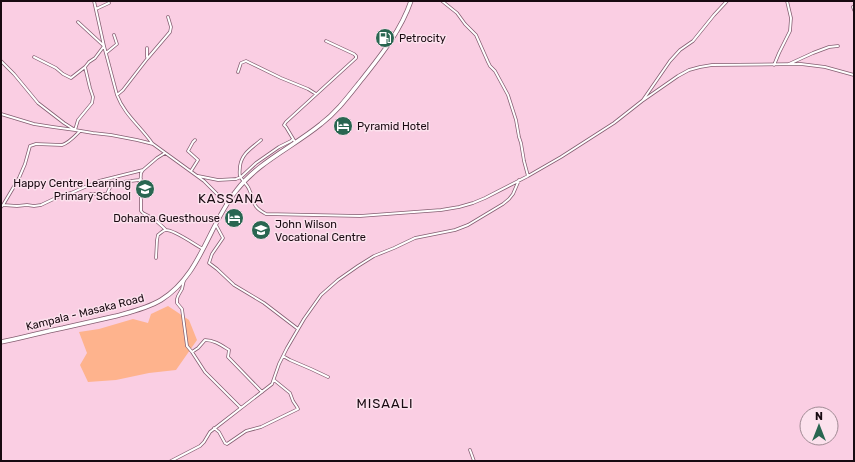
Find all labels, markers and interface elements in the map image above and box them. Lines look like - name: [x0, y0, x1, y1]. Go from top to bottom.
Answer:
- fuel station icon: Petrocity: [374, 27, 396, 49]
- place label: Petrocity: [399, 32, 446, 45]
- hotel icon: Pyramid Hotel: [332, 115, 354, 137]
- place label: Pyramid Hotel: [357, 120, 429, 133]
- place label: Happy Centre Learning Primary School: [13, 177, 131, 203]
- school or university icon: Happy Centre Learning Primary School: [134, 178, 156, 200]
- district label: KASSANA: [198, 191, 264, 206]
- hotel icon: Dohama Guesthouse: [223, 207, 245, 229]
- place label: Dohama Guesthouse: [113, 212, 220, 225]
- place label: John Wilson Vocational Centre: [275, 218, 366, 244]
- school or university icon: John Wilson Vocational Centre: [250, 219, 272, 241]
- street label: Kampala - Masaka Road: [25, 291, 146, 333]
- district label: MISAALI: [356, 396, 414, 411]
- north arrow: [799, 406, 839, 446]
- text: N: [815, 410, 823, 423]

